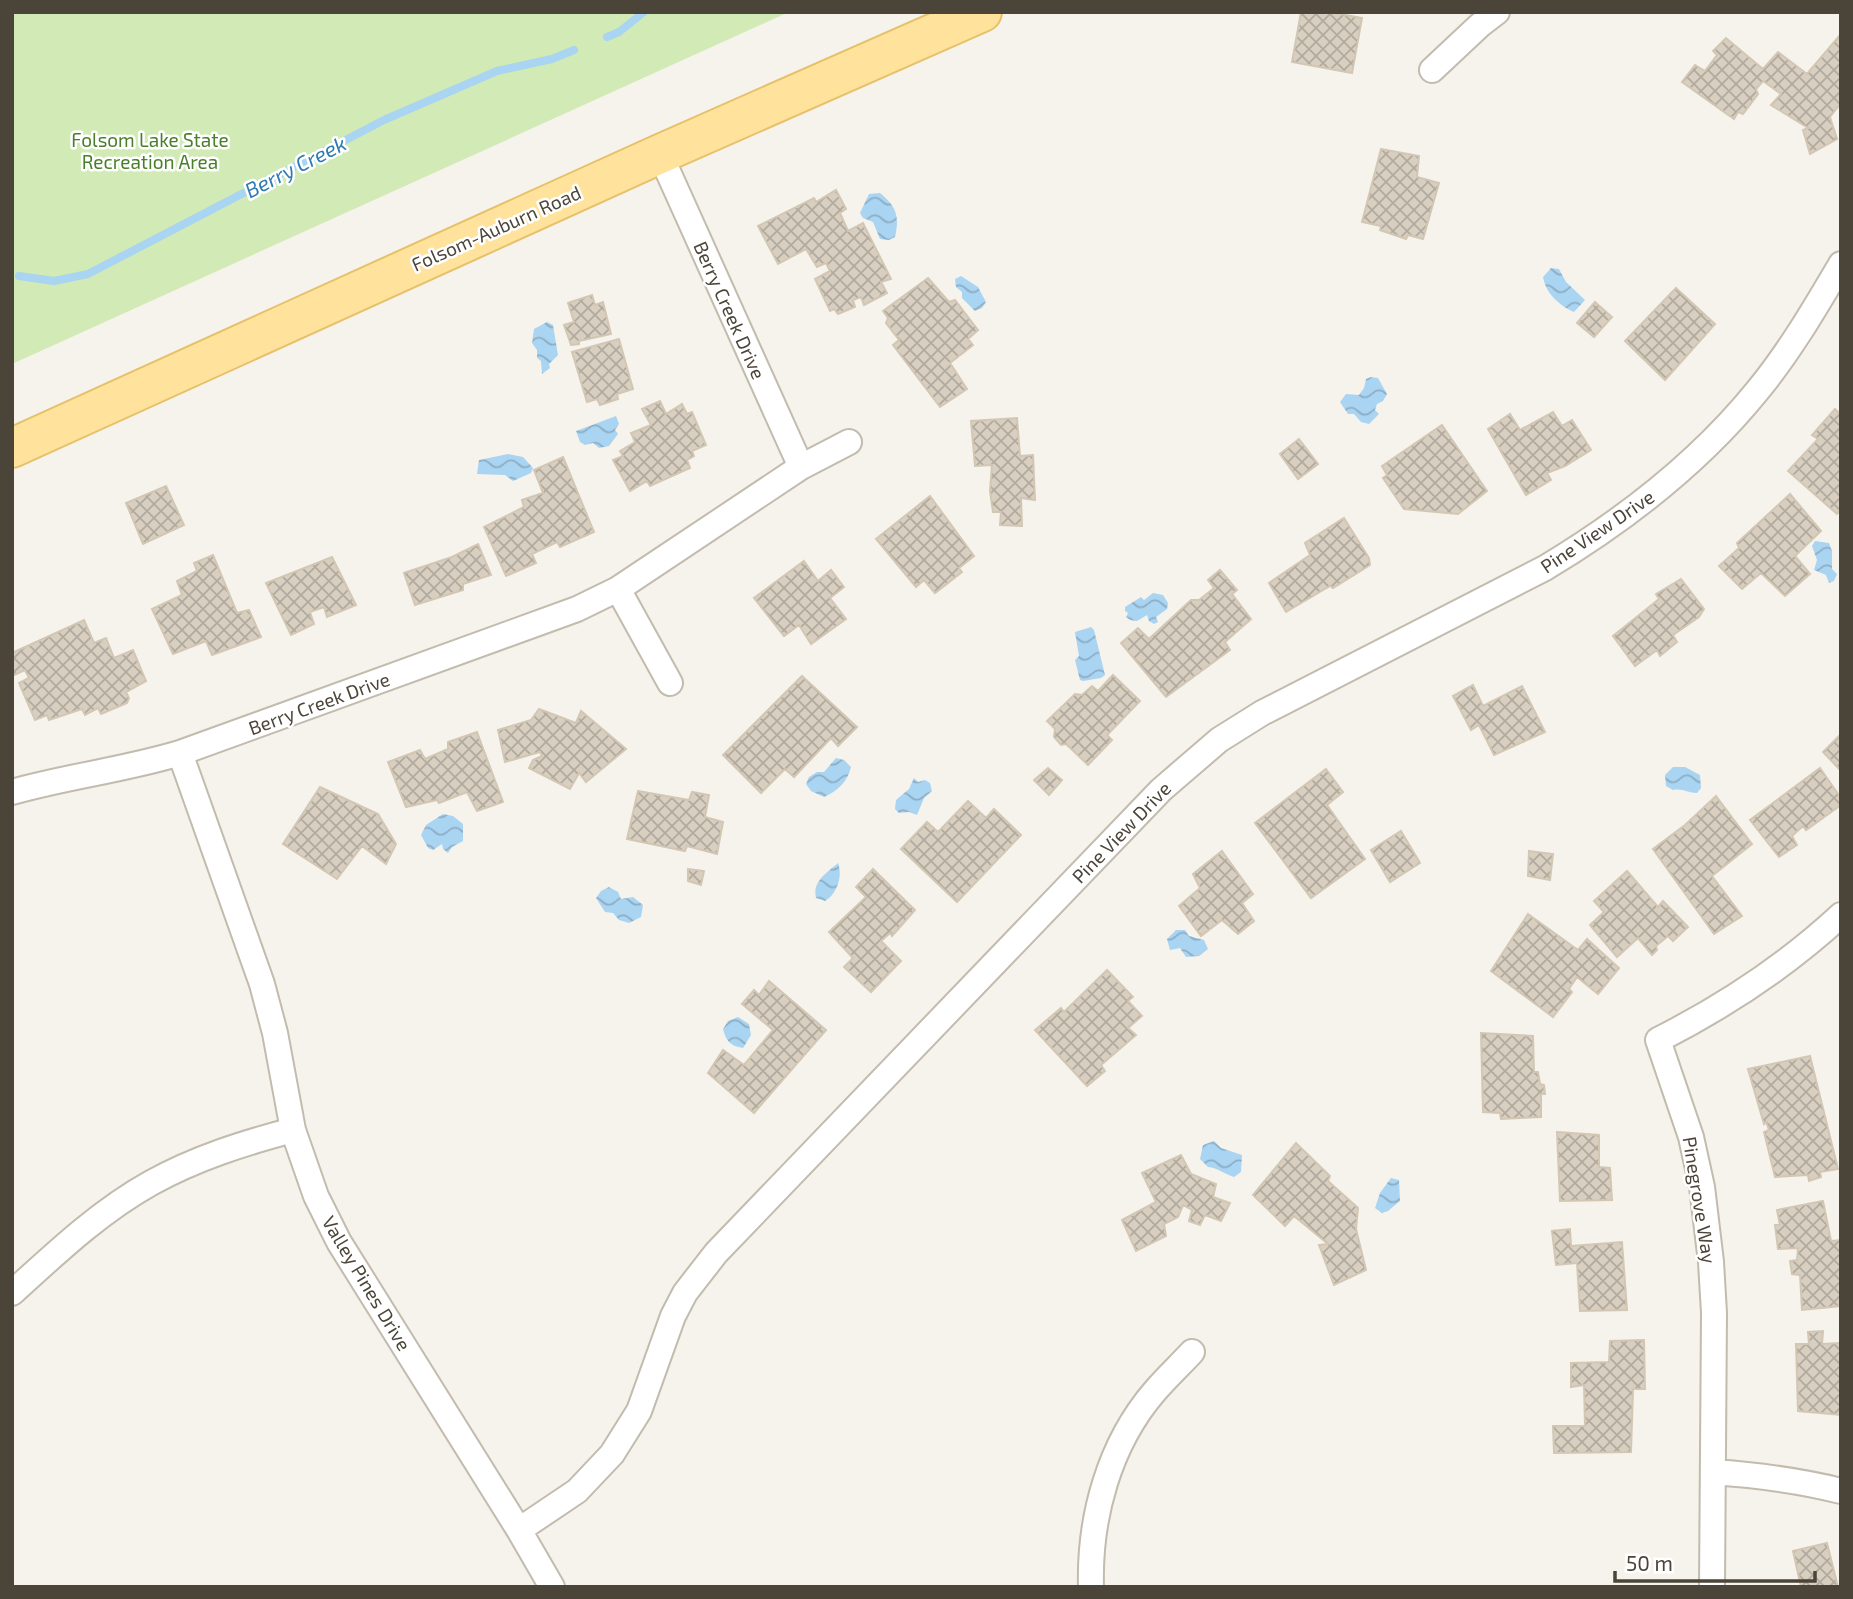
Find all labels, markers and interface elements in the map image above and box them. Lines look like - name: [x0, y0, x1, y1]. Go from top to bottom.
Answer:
- park label: Folsom Lake State Recreation Area: [71, 128, 229, 173]
- water label: Berry Creek: [240, 130, 350, 203]
- street label: Folsom-Auburn Road: [408, 180, 584, 276]
- street label: Berry Creek Drive: [689, 237, 771, 383]
- street label: Pine View Drive: [1536, 485, 1658, 577]
- street label: Berry Creek Drive: [245, 667, 393, 739]
- street label: Pine View Drive: [1067, 777, 1175, 887]
- street label: Pinegrove Way: [1679, 1135, 1721, 1265]
- street label: Valley Pines Drive: [318, 1212, 416, 1354]
- scale bar: [1615, 1540, 1814, 1584]
- text: 50 m: [1626, 1550, 1673, 1575]

